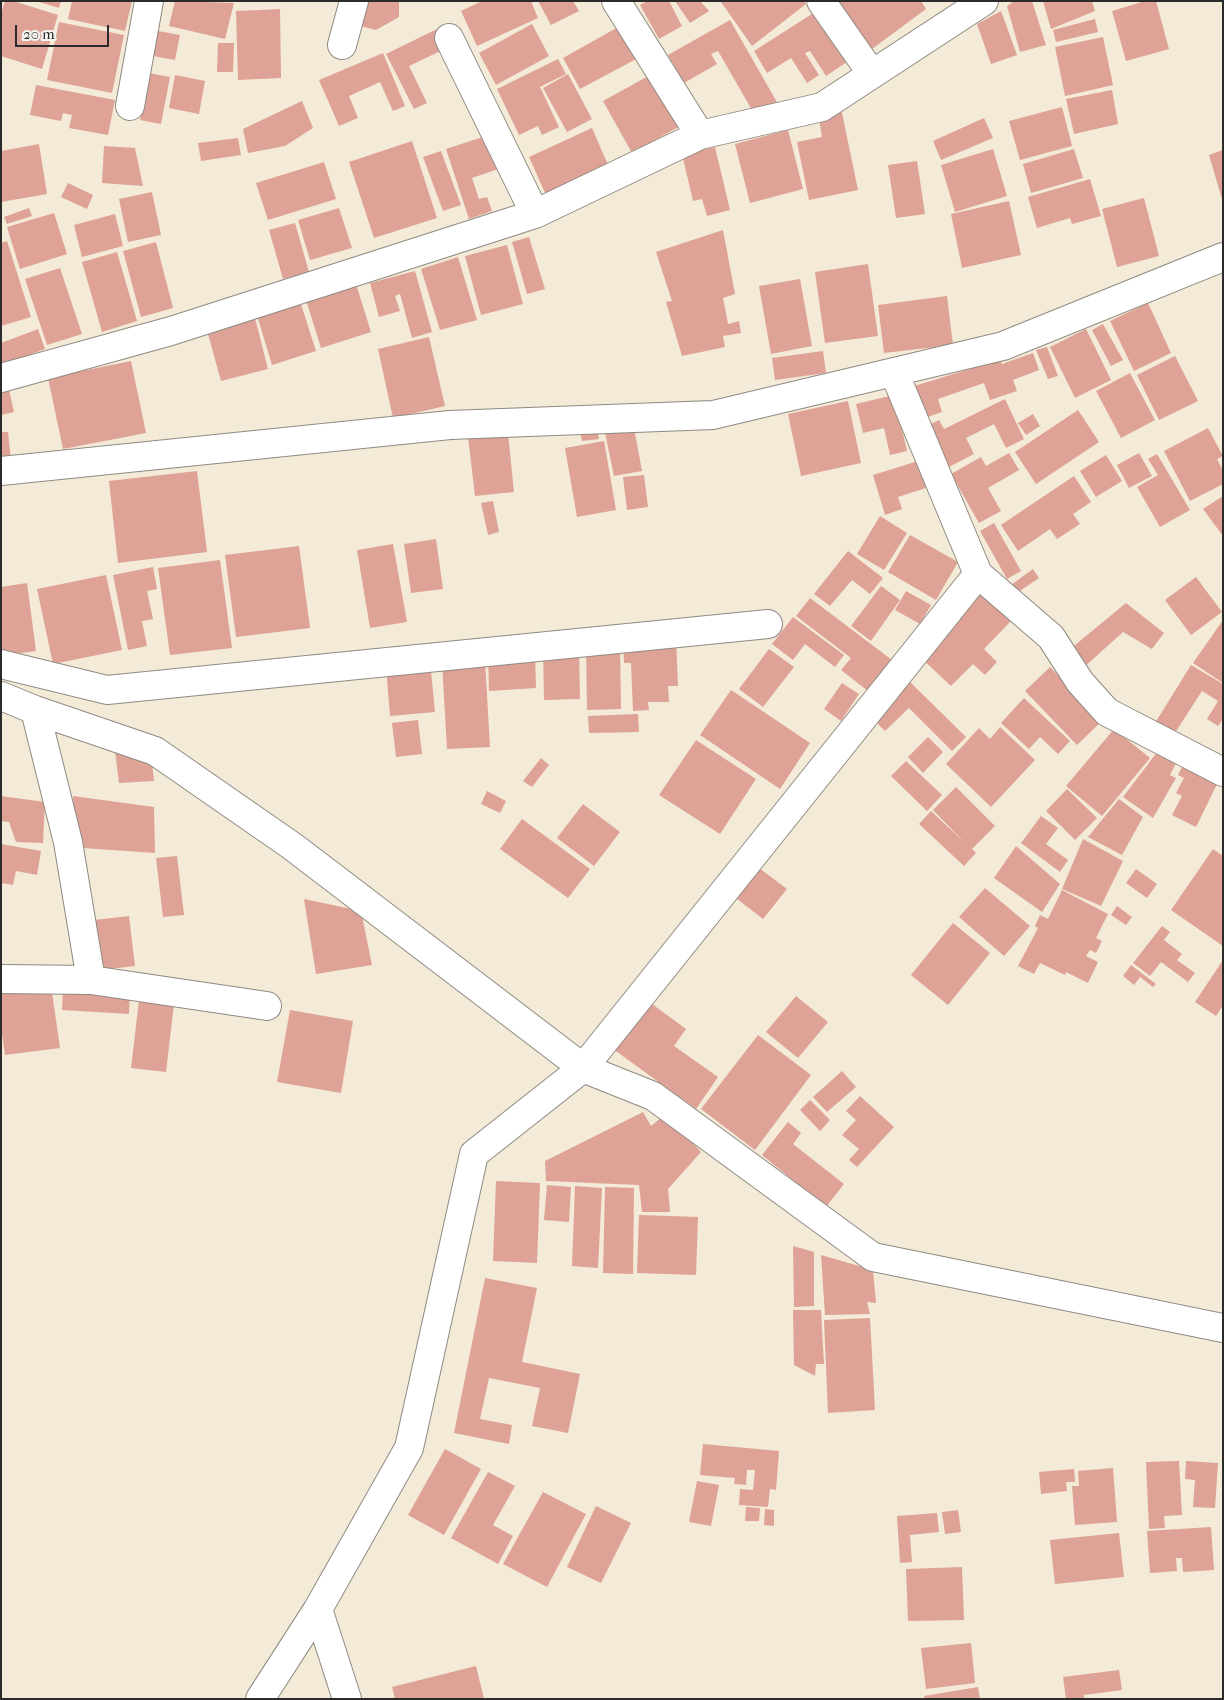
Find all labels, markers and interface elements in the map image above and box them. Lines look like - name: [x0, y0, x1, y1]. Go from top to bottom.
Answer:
- scale bar: [18, 15, 111, 47]
- text: 20 m: [23, 25, 55, 43]

